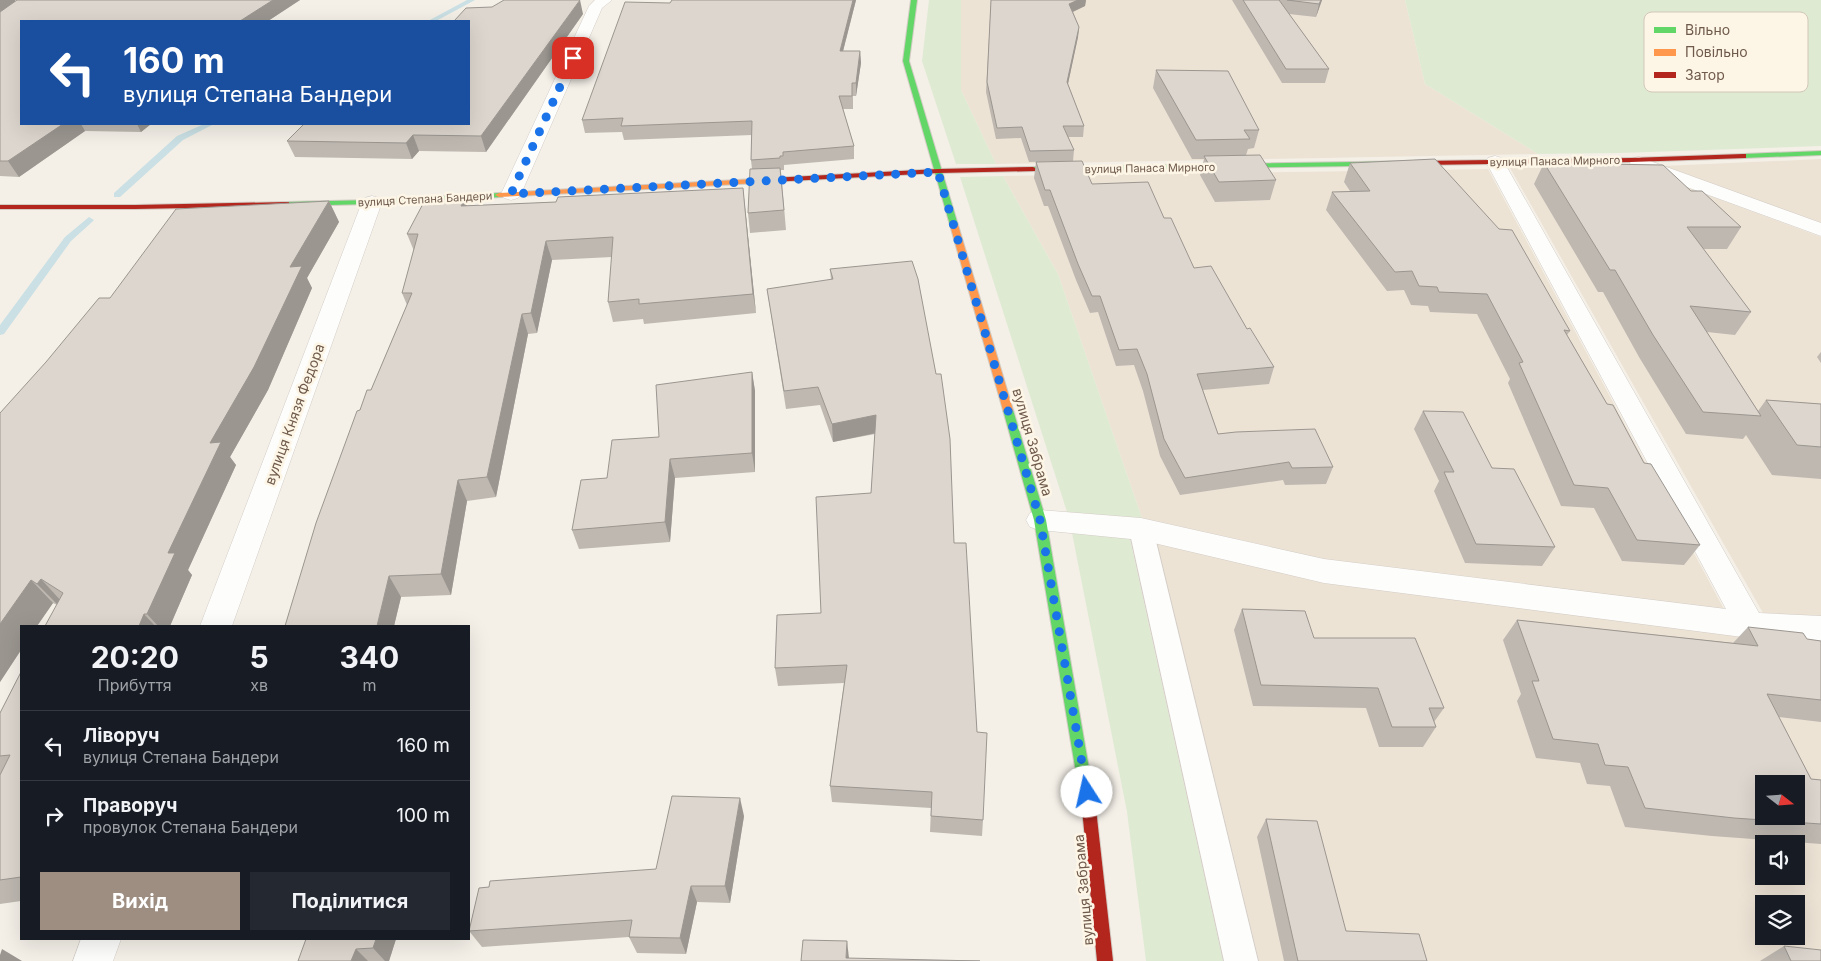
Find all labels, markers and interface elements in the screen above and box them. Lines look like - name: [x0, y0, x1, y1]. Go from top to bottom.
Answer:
- legend: [1644, 12, 1808, 92]
- text: Вільно: [1685, 21, 1730, 38]
- pin: [552, 37, 594, 79]
- text: 160 m: [123, 39, 225, 81]
- icon: left: [40, 40, 105, 105]
- text: Повільно: [1685, 43, 1748, 60]
- icon: arrive: [559, 44, 587, 72]
- text: Затор: [1685, 66, 1725, 83]
- text: вулиця Степана Бандери: [123, 81, 392, 107]
- street label: вулиця Панаса Мирного: [1490, 153, 1621, 169]
- street label: вулиця Панаса Мирного: [1085, 160, 1216, 176]
- street label: вулиця Степана Бандери: [357, 188, 493, 210]
- street label: вулиця Князя Федора: [261, 341, 327, 487]
- street label: вулиця Забрама: [1009, 386, 1057, 498]
- text: 20:20: [91, 639, 179, 675]
- text: 5: [250, 639, 269, 675]
- text: 340: [339, 639, 399, 675]
- text: Прибуття: [98, 675, 172, 695]
- text: хв: [250, 675, 268, 695]
- text: m: [362, 675, 376, 695]
- text: Ліворуч: [83, 724, 159, 747]
- icon: left: [40, 732, 68, 760]
- text: 160 m: [397, 734, 450, 757]
- text: вулиця Степана Бандери: [83, 747, 279, 767]
- position arrow: [1060, 765, 1112, 817]
- north arrow: [1755, 775, 1805, 825]
- map controls: [1755, 775, 1805, 945]
- text: Праворуч: [83, 794, 177, 817]
- icon: right: [40, 802, 68, 830]
- text: 100 m: [396, 804, 450, 827]
- text: провулок Степана Бандери: [83, 817, 298, 837]
- street label: вулиця Забрама: [1070, 834, 1096, 946]
- button: sound: [1755, 835, 1805, 885]
- button: Вихід: [40, 872, 240, 930]
- button: Поділитися: [250, 872, 450, 930]
- button: layers: [1755, 895, 1805, 945]

